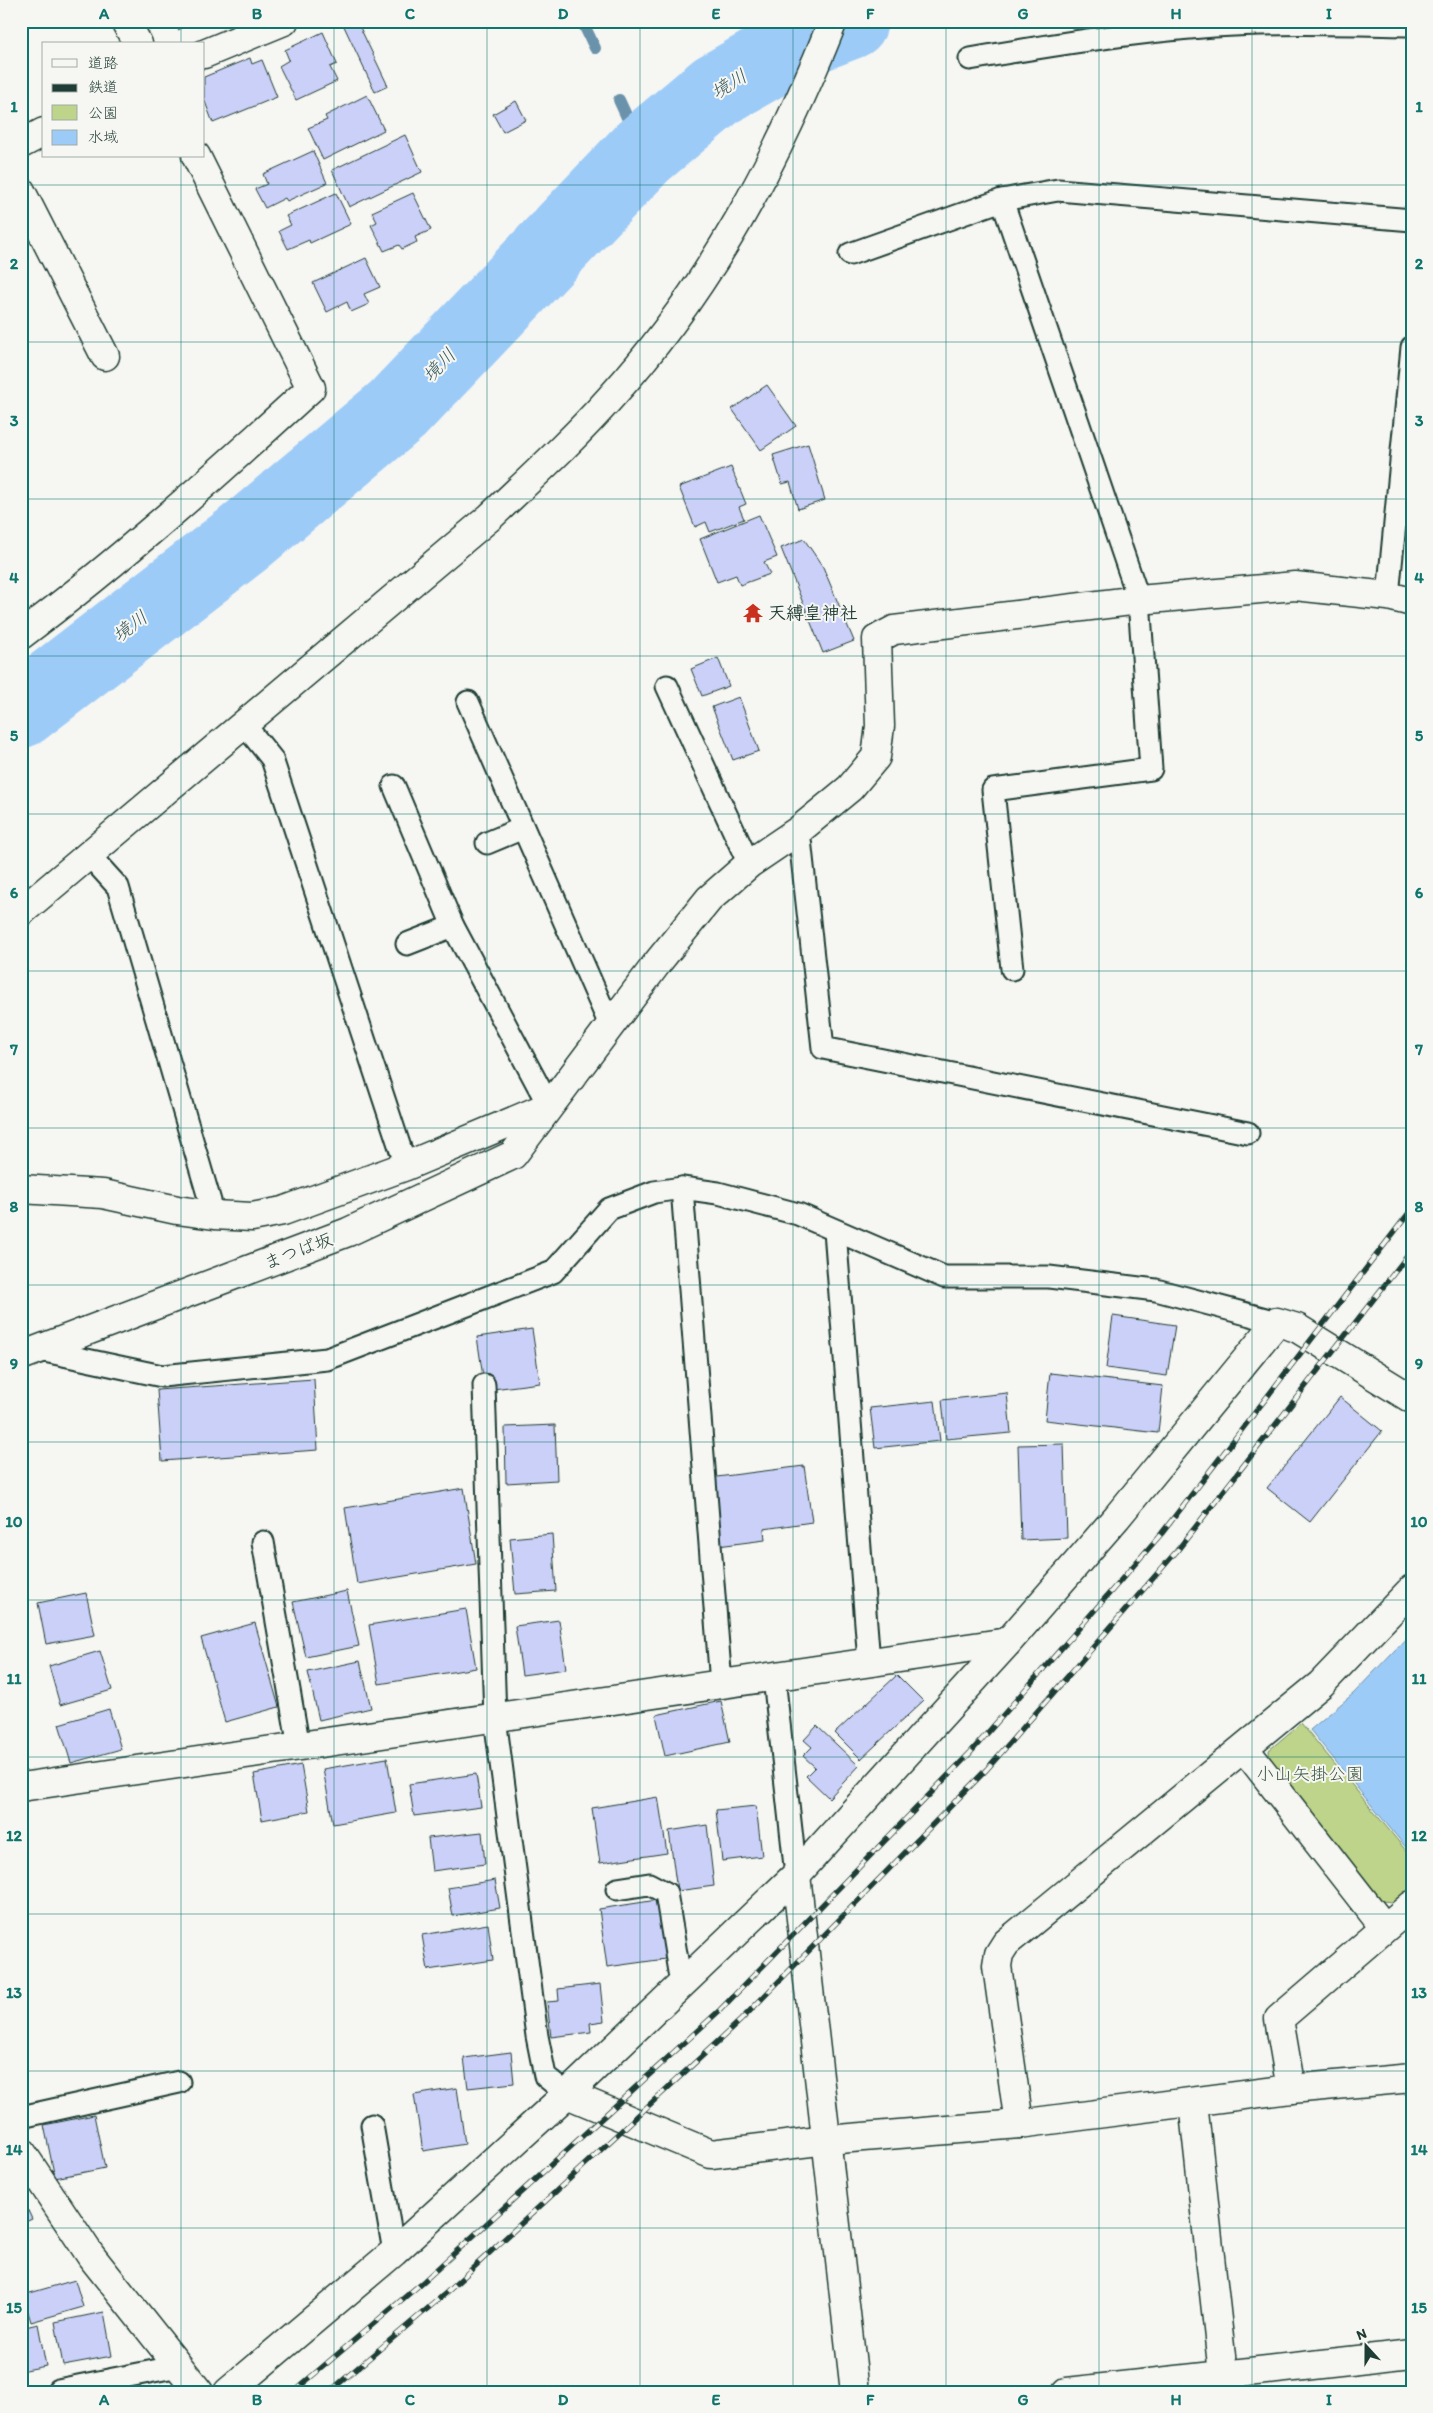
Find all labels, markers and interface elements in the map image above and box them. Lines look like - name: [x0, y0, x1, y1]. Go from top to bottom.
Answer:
- text: A: [98, 4, 110, 23]
- text: B: [252, 4, 263, 23]
- text: C: [405, 4, 416, 23]
- text: D: [558, 4, 569, 23]
- text: E: [712, 4, 721, 23]
- text: F: [866, 4, 875, 23]
- text: G: [1017, 4, 1029, 23]
- text: H: [1170, 4, 1182, 23]
- text: I: [1326, 4, 1332, 23]
- legend: [42, 42, 205, 158]
- text: 道路: [88, 54, 118, 72]
- water label: 境川: [707, 64, 751, 104]
- text: 鉄道: [88, 78, 118, 96]
- text: 1: [10, 97, 18, 116]
- text: 1: [1415, 97, 1423, 116]
- text: 公園: [88, 104, 118, 122]
- text: 水域: [88, 128, 118, 146]
- text: 2: [10, 254, 19, 273]
- text: 2: [1415, 254, 1424, 273]
- water label: 境川: [418, 343, 460, 387]
- text: 3: [10, 411, 19, 430]
- text: 3: [1415, 411, 1424, 430]
- text: 4: [9, 568, 19, 587]
- text: 4: [1414, 568, 1424, 587]
- temple icon: 天縛皇神社: [742, 602, 764, 624]
- place label: 天縛皇神社: [768, 602, 858, 624]
- water label: 境川: [108, 605, 152, 647]
- text: 5: [10, 726, 19, 745]
- text: 5: [1415, 726, 1424, 745]
- text: 6: [10, 883, 19, 902]
- text: 6: [1415, 883, 1424, 902]
- text: 7: [9, 1040, 18, 1059]
- text: 7: [1414, 1040, 1423, 1059]
- text: 8: [10, 1197, 19, 1216]
- text: 8: [1415, 1197, 1424, 1216]
- street label: まつば坂: [260, 1228, 336, 1274]
- text: 9: [10, 1354, 18, 1373]
- text: 9: [1415, 1354, 1423, 1373]
- text: 10: [5, 1512, 23, 1531]
- text: 10: [1410, 1512, 1428, 1531]
- text: 11: [7, 1669, 22, 1688]
- text: 11: [1412, 1669, 1427, 1688]
- park label: 小山矢掛公園: [1256, 1763, 1364, 1785]
- text: 12: [6, 1826, 23, 1845]
- text: 12: [1411, 1826, 1428, 1845]
- text: 13: [6, 1983, 22, 2002]
- text: 13: [1411, 1983, 1427, 2002]
- text: 14: [5, 2140, 23, 2159]
- text: 14: [1410, 2140, 1428, 2159]
- text: 15: [6, 2298, 23, 2317]
- text: 15: [1411, 2298, 1428, 2317]
- north arrow: [1340, 2320, 1390, 2370]
- text: N: [1354, 2325, 1369, 2344]
- text: A: [98, 2390, 110, 2409]
- text: B: [252, 2390, 263, 2409]
- text: C: [405, 2390, 416, 2409]
- text: D: [558, 2390, 569, 2409]
- text: E: [712, 2390, 721, 2409]
- text: F: [866, 2390, 875, 2409]
- text: G: [1017, 2390, 1029, 2409]
- text: H: [1170, 2390, 1182, 2409]
- text: I: [1326, 2390, 1332, 2409]

